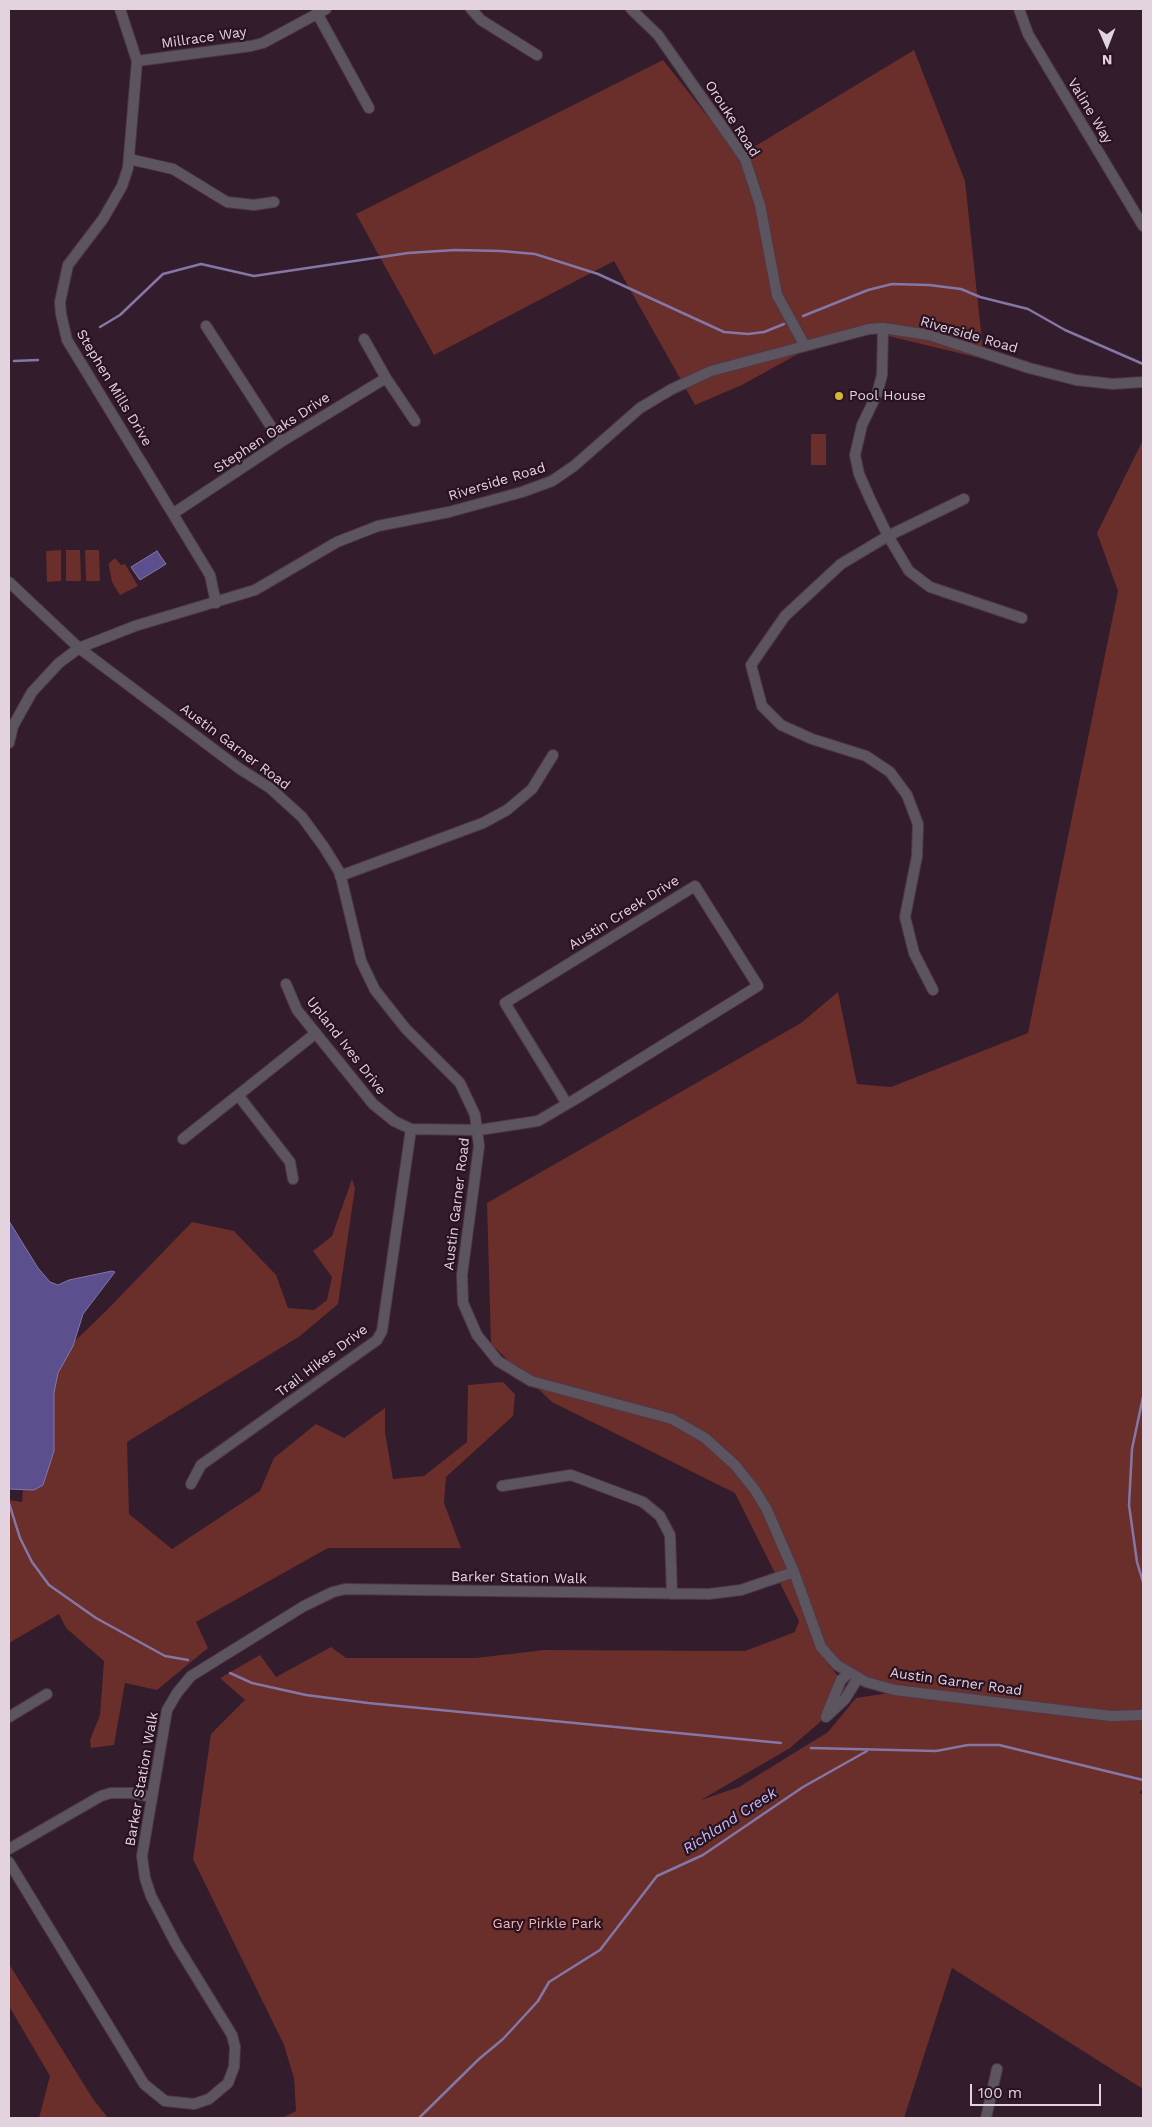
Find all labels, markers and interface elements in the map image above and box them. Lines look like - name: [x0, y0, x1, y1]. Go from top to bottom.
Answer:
- north arrow: [1082, 20, 1132, 70]
- street label: Millrace Way: [160, 24, 248, 52]
- text: N: [1102, 52, 1113, 68]
- street label: Valine Way: [1064, 75, 1116, 147]
- street label: Orouke Road: [701, 78, 763, 160]
- street label: Riverside Road: [918, 313, 1020, 357]
- street label: Stephen Mills Drive: [73, 327, 155, 449]
- place label: Pool House: [849, 388, 926, 404]
- street label: Stephen Oaks Drive: [211, 389, 333, 477]
- marker: Pool House: [833, 390, 845, 402]
- street label: Riverside Road: [446, 459, 548, 505]
- street label: Austin Garner Road: [177, 700, 293, 794]
- street label: Austin Creek Drive: [566, 872, 682, 954]
- street label: Upland Ives Drive: [303, 994, 389, 1098]
- street label: Austin Garner Road: [441, 1137, 473, 1271]
- street label: Trail Hikes Drive: [273, 1321, 371, 1401]
- street label: Barker Station Walk: [451, 1568, 587, 1588]
- street label: Austin Garner Road: [889, 1664, 1023, 1700]
- street label: Barker Station Walk: [122, 1711, 162, 1847]
- water label: Richland Creek: [680, 1784, 780, 1858]
- park label: Gary Pirkle Park: [493, 1916, 601, 1932]
- scale bar: [972, 2074, 1103, 2106]
- text: 100 m: [978, 2084, 1022, 2102]

